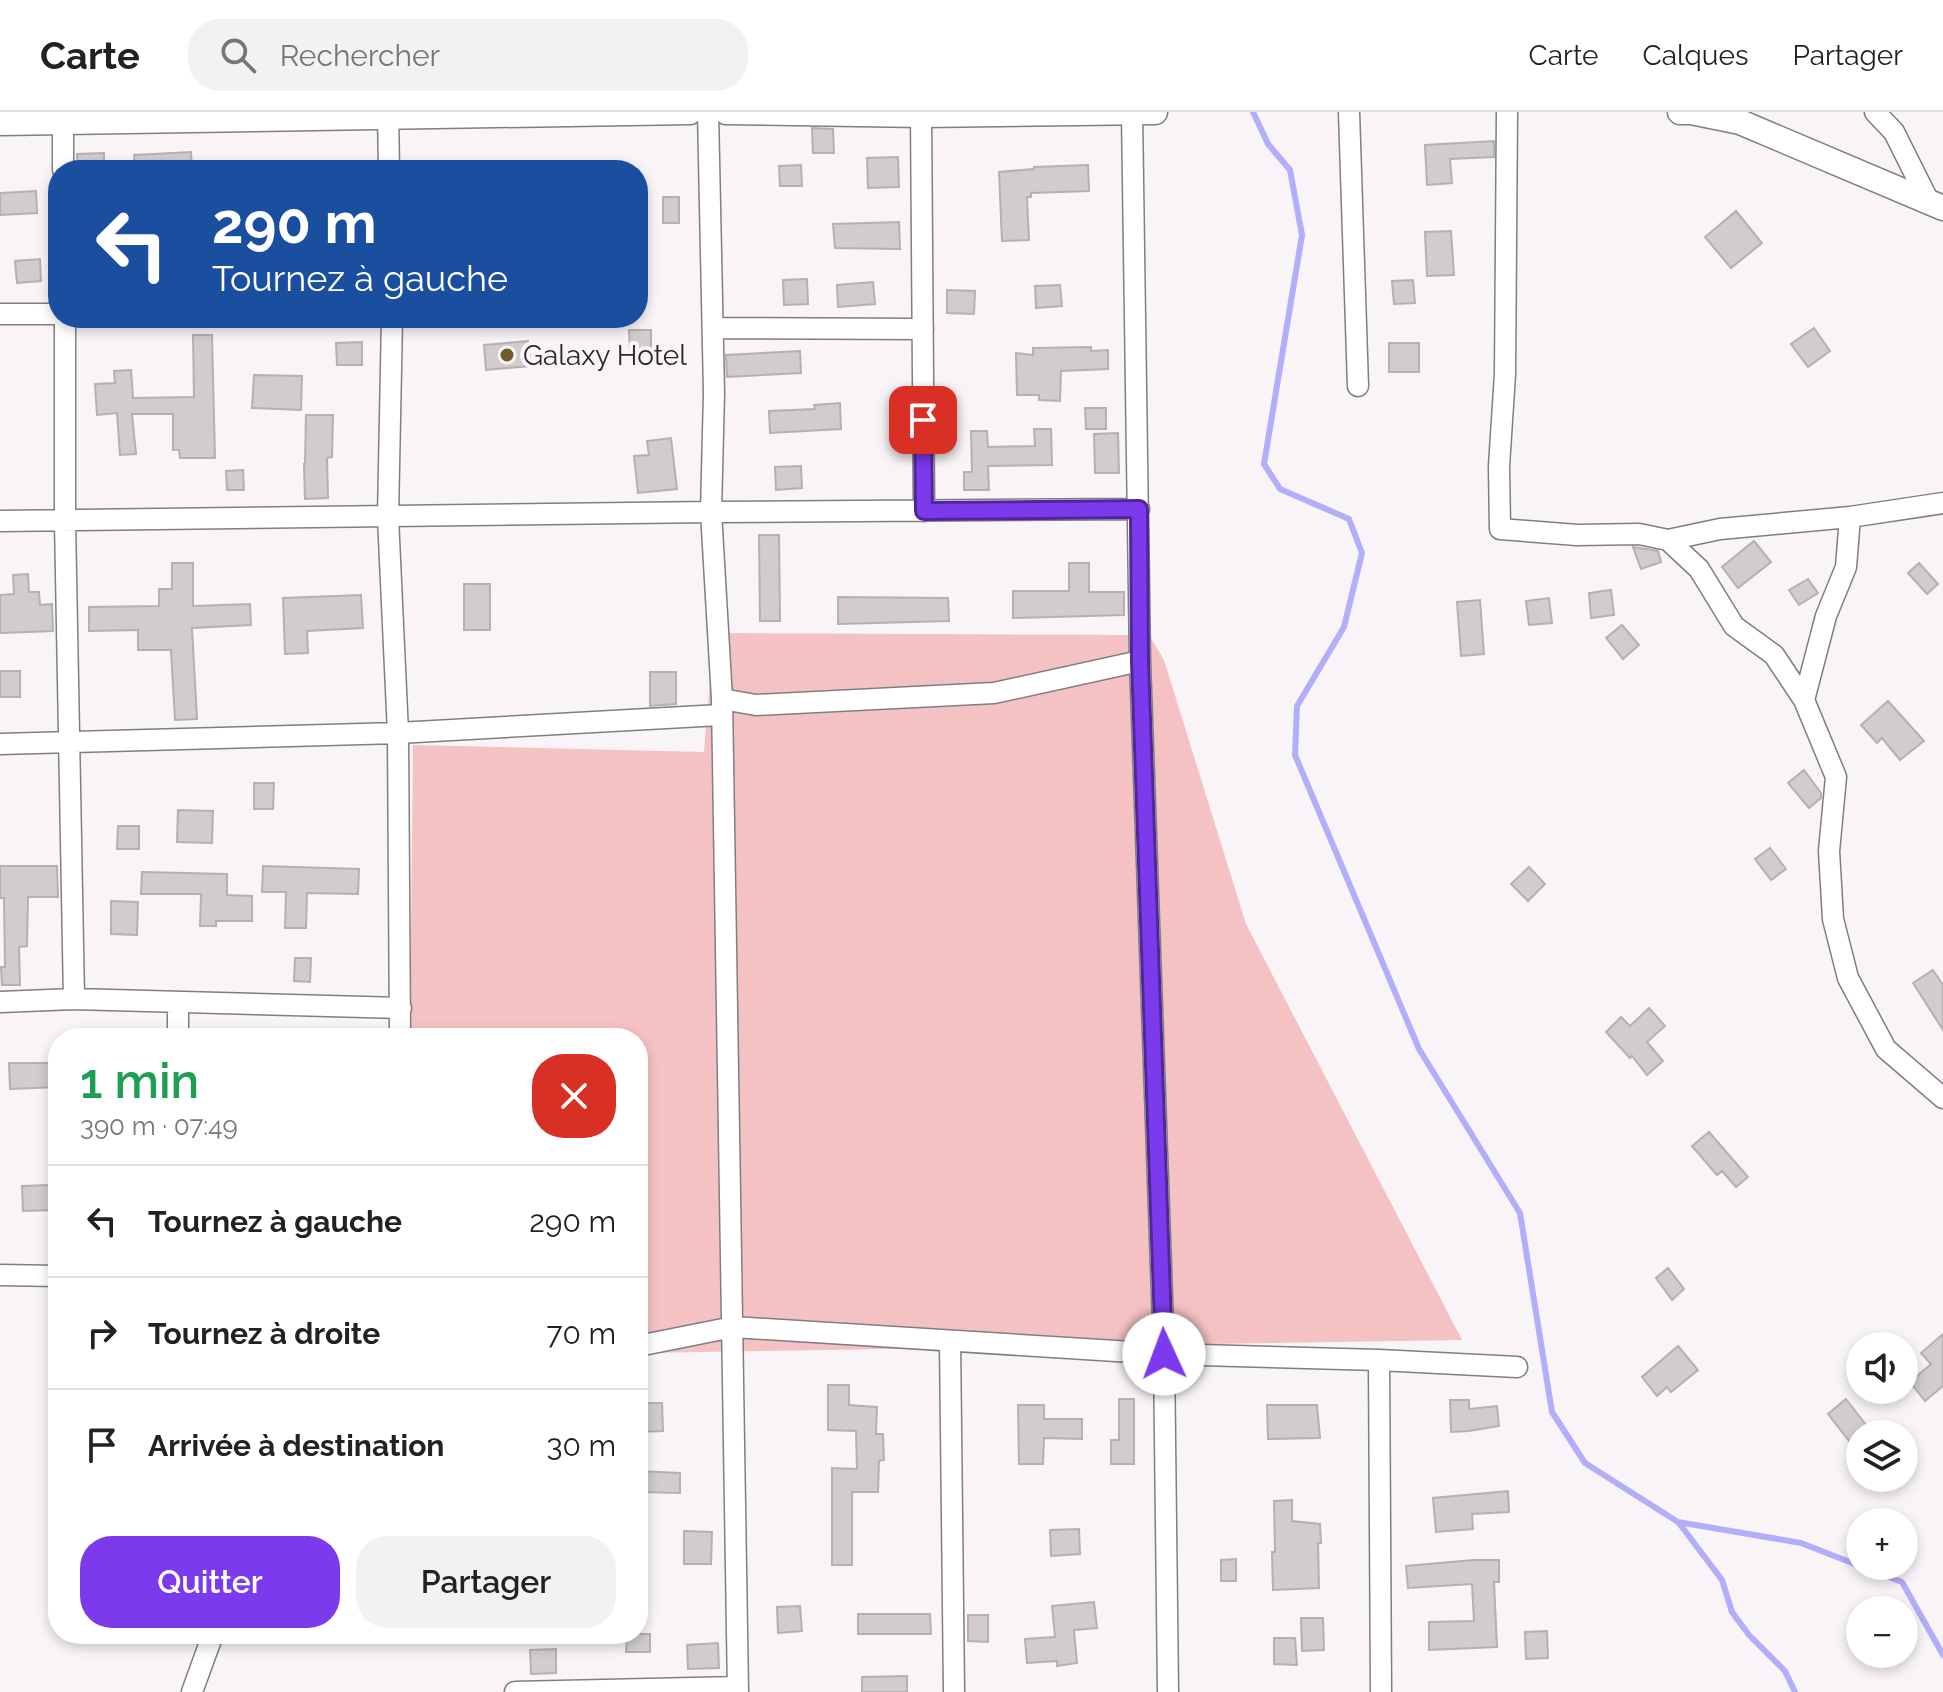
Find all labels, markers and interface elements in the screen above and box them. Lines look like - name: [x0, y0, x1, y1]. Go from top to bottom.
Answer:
- search box: [188, 19, 748, 91]
- text: Carte: [40, 33, 140, 78]
- icon: search: [216, 33, 260, 77]
- text: Rechercher: [280, 38, 440, 73]
- text: Carte: [1529, 39, 1598, 72]
- text: Calques: [1642, 39, 1748, 72]
- text: Partager: [1792, 39, 1903, 72]
- text: 290 m: [212, 190, 377, 256]
- icon: left: [80, 192, 184, 296]
- text: Tournez à gauche: [212, 257, 508, 299]
- place label: Galaxy Hotel: [523, 339, 687, 372]
- marker: Galaxy Hotel: [498, 346, 516, 364]
- pin: [889, 386, 957, 454]
- icon: arrive: [901, 398, 945, 442]
- text: 1 min: [80, 1053, 199, 1109]
- button: close: [532, 1054, 616, 1138]
- text: 390 m · 07:49: [80, 1111, 238, 1141]
- icon: left: [80, 1199, 124, 1243]
- text: Tournez à gauche: [148, 1204, 402, 1239]
- text: 290 m: [529, 1204, 616, 1239]
- icon: right: [80, 1311, 124, 1355]
- position arrow: [1122, 1312, 1206, 1396]
- text: Tournez à droite: [148, 1316, 380, 1351]
- text: 70 m: [546, 1316, 616, 1351]
- map controls: [1846, 1332, 1918, 1668]
- button: sound: [1846, 1332, 1918, 1404]
- button: layers: [1846, 1420, 1918, 1492]
- icon: arrive: [80, 1423, 124, 1467]
- text: Arrivée à destination: [148, 1428, 444, 1463]
- text: 30 m: [546, 1428, 616, 1463]
- button: +: [1846, 1508, 1918, 1580]
- button: Quitter: [80, 1536, 340, 1628]
- button: Partager: [356, 1536, 616, 1628]
- button: −: [1846, 1596, 1918, 1668]

